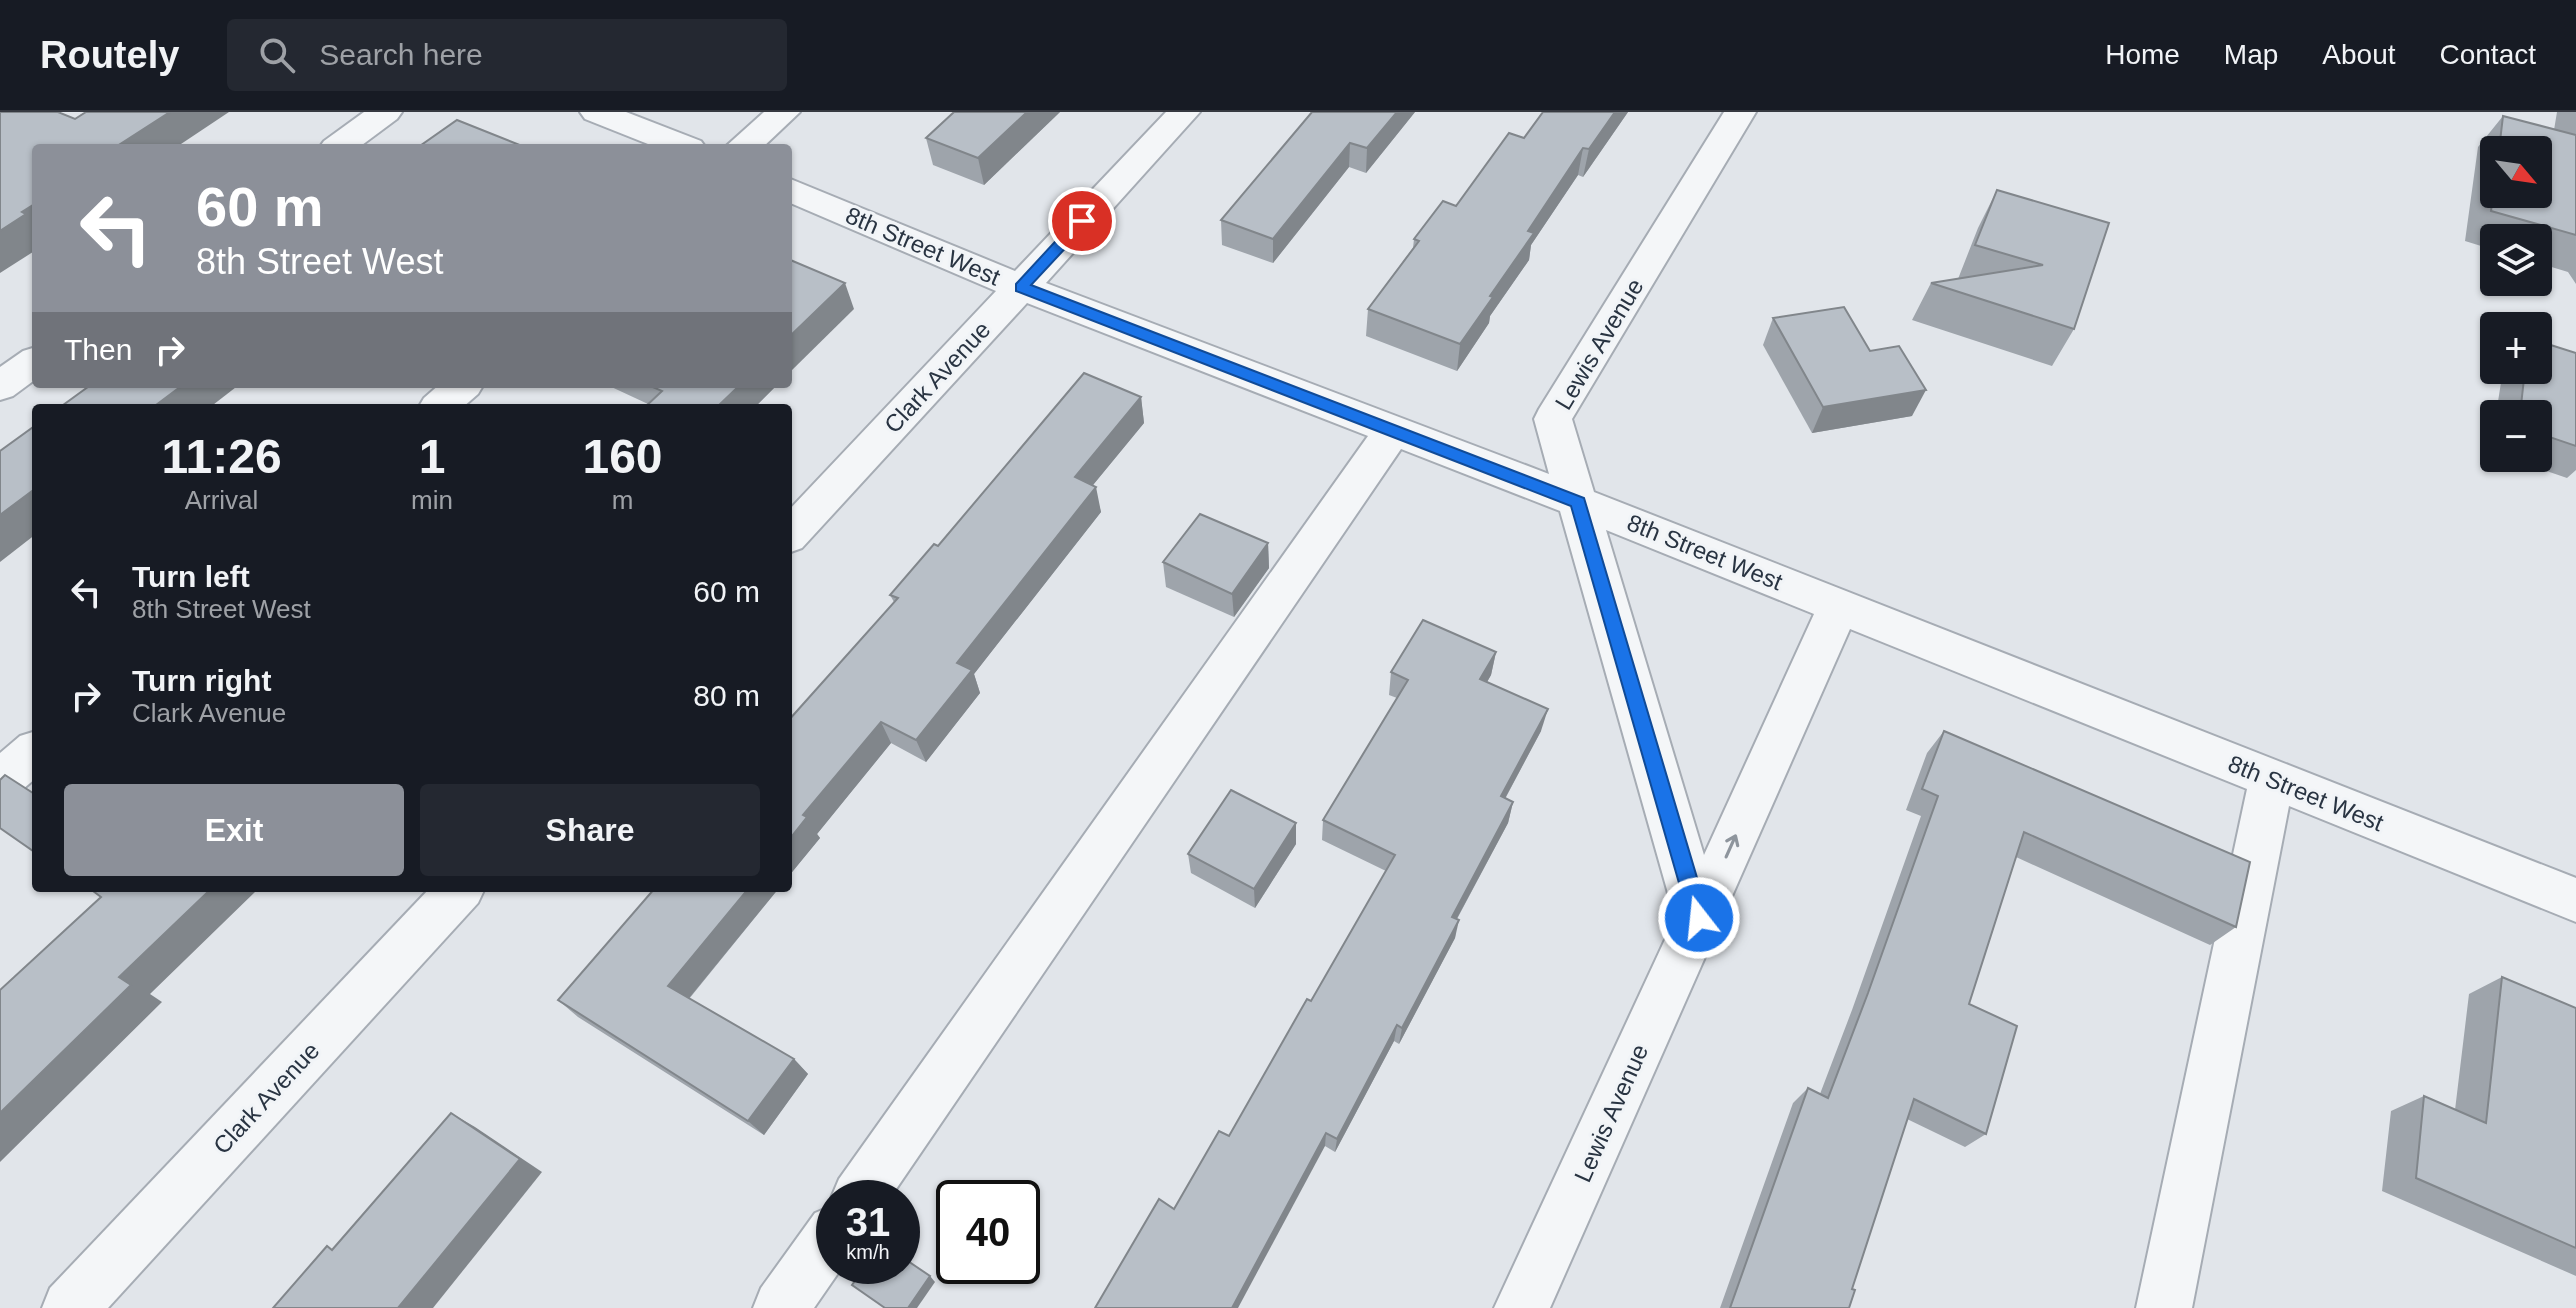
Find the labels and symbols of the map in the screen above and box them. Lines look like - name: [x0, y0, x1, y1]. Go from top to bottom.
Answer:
- north arrow: [2480, 136, 2552, 208]
- pin: [1048, 187, 1116, 255]
- street label: 8th Street West: [842, 201, 1005, 291]
- street label: Lewis Avenue: [1549, 274, 1649, 414]
- street label: Clark Avenue: [879, 316, 995, 438]
- street label: 8th Street West: [1623, 509, 1787, 596]
- street label: 8th Street West: [2224, 750, 2388, 837]
- one-way arrow: [1725, 835, 1740, 859]
- position arrow: [1657, 876, 1741, 960]
- street label: Clark Avenue: [208, 1037, 324, 1159]
- street label: Lewis Avenue: [1569, 1040, 1653, 1186]
- speed limit sign: 40: [936, 1180, 1040, 1284]

